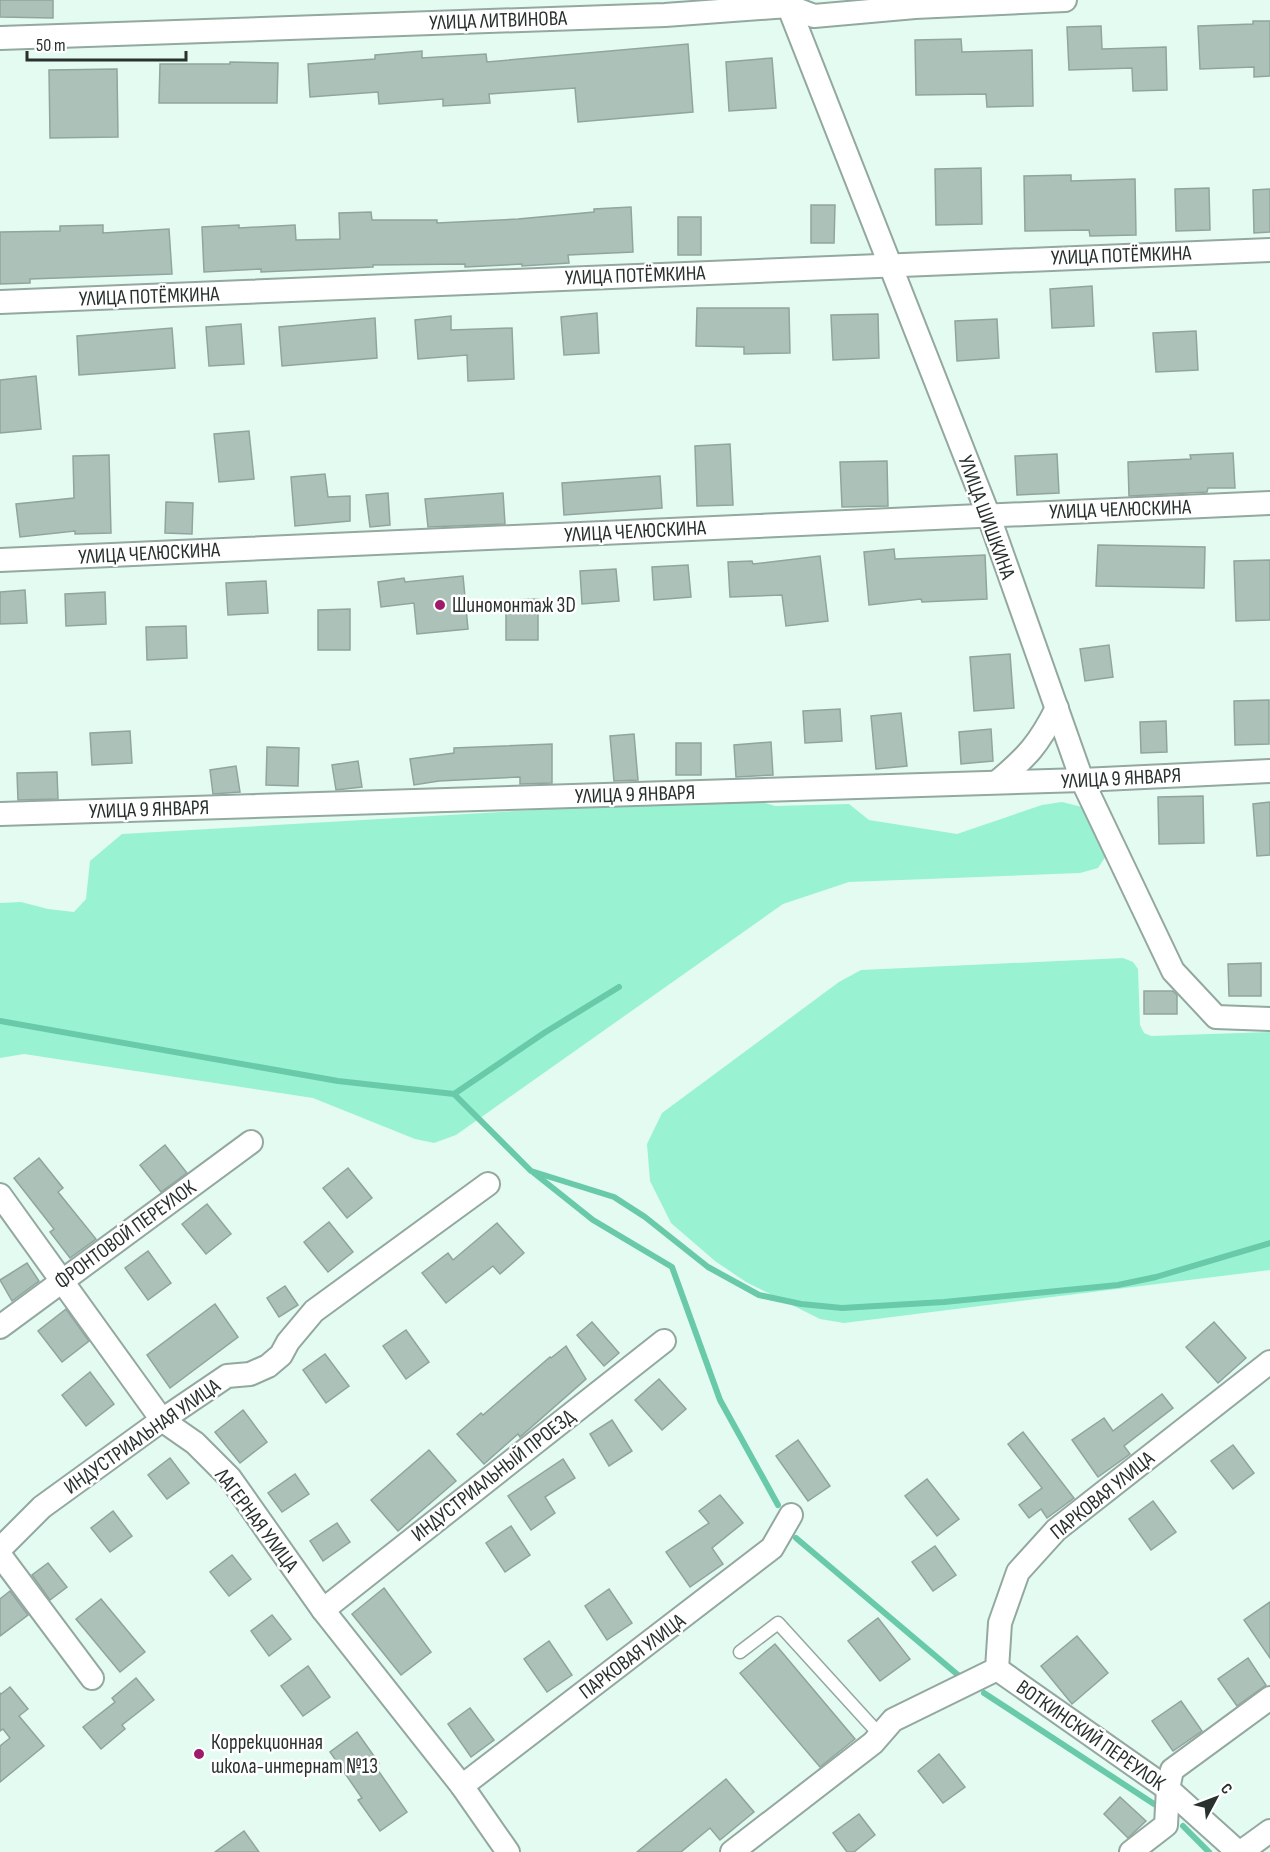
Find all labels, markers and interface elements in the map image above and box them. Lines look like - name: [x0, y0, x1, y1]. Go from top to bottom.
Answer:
- street label: УЛИЦА ЛИТВИНОВА: [429, 6, 568, 35]
- scale bar: [27, 24, 186, 62]
- text: 50 m: [36, 35, 66, 56]
- street label: УЛИЦА ПОТЁМКИНА: [1050, 241, 1193, 270]
- street label: УЛИЦА ПОТЁМКИНА: [564, 261, 707, 290]
- street label: УЛИЦА ПОТЁМКИНА: [78, 282, 221, 311]
- street label: УЛИЦА ШИШКИНА: [953, 452, 1021, 583]
- street label: УЛИЦА ЧЕЛЮСКИНА: [1049, 494, 1192, 524]
- street label: УЛИЦА ЧЕЛЮСКИНА: [563, 515, 708, 548]
- street label: УЛИЦА ЧЕЛЮСКИНА: [77, 537, 222, 570]
- place label: Шиномонтаж 3D: [452, 593, 576, 618]
- marker: Шиномонтаж 3D: [433, 598, 447, 612]
- street label: УЛИЦА 9 ЯНВАРЯ: [1060, 763, 1182, 794]
- street label: УЛИЦА 9 ЯНВАРЯ: [574, 780, 696, 809]
- street label: УЛИЦА 9 ЯНВАРЯ: [88, 795, 210, 824]
- street label: ФРОНТОВОЙ ПЕРЕУЛОК: [50, 1174, 201, 1294]
- street label: ИНДУСТРИАЛЬНАЯ УЛИЦА: [59, 1373, 226, 1500]
- street label: ИНДУСТРИАЛЬНЫЙ ПРОЕЗД: [407, 1404, 580, 1547]
- street label: ПАРКОВАЯ УЛИЦА: [1045, 1445, 1160, 1545]
- street label: ЛАГЕРНАЯ УЛИЦА: [209, 1463, 304, 1578]
- street label: ПАРКОВАЯ УЛИЦА: [574, 1608, 691, 1704]
- street label: ВОТКИНСКИЙ ПЕРЕУЛОК: [1011, 1675, 1170, 1796]
- place label: Коррекционная школа-интернат №13: [211, 1730, 378, 1779]
- marker: Коррекционная школа-интернат №13: [192, 1747, 206, 1761]
- north arrow: [1186, 1768, 1246, 1828]
- text: С: [1216, 1780, 1236, 1798]

